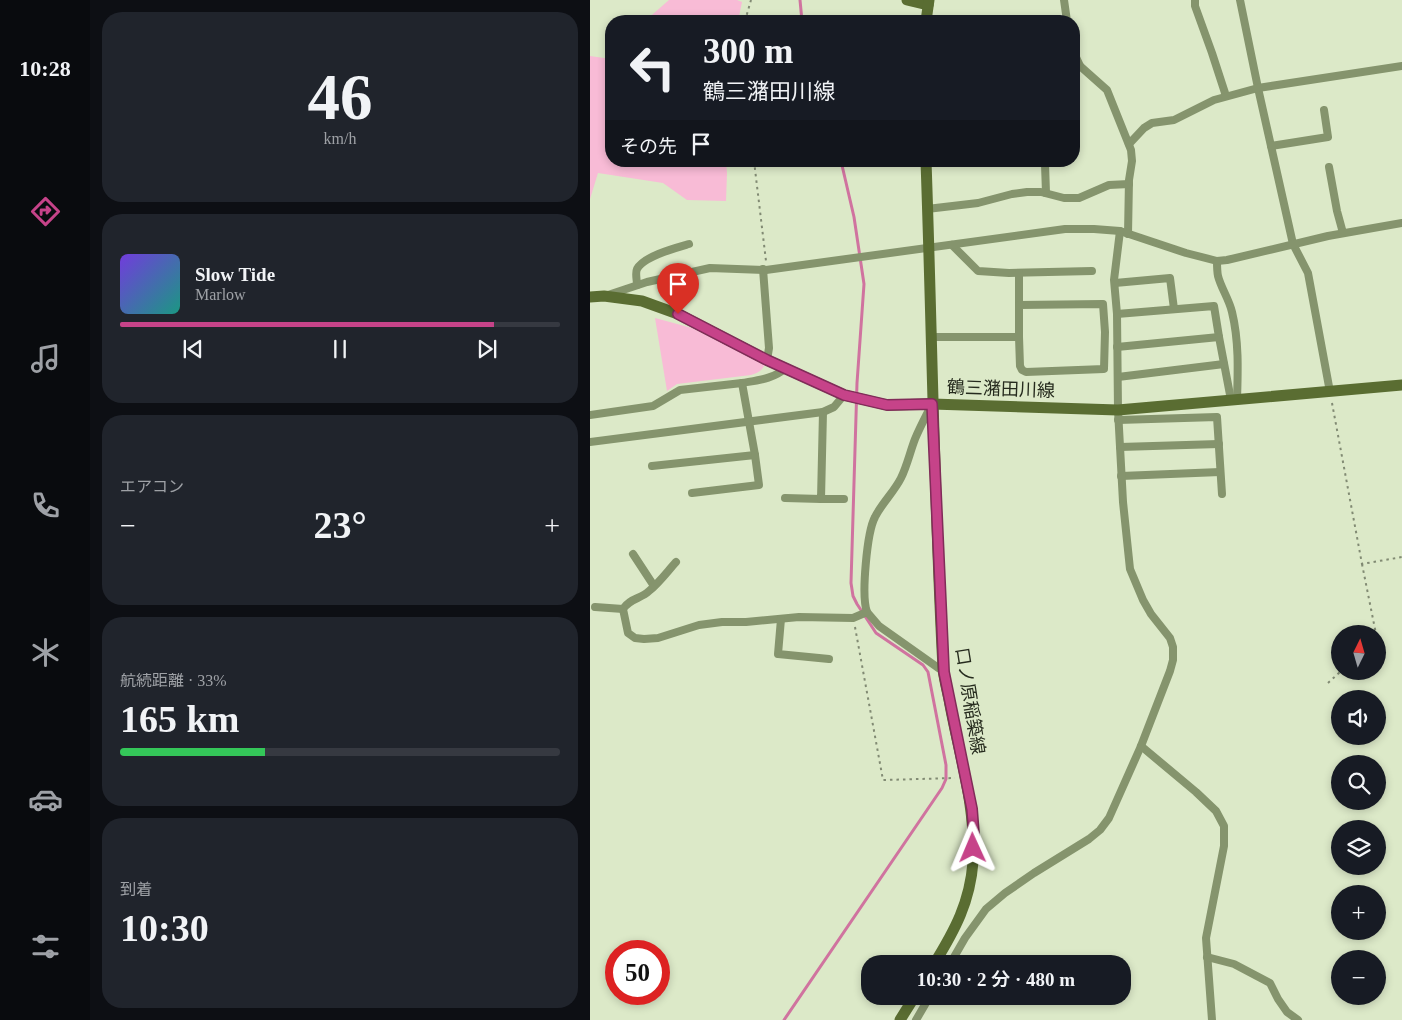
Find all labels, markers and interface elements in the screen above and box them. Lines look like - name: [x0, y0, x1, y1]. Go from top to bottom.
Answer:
- text: 300 m: [703, 32, 793, 71]
- icon: left: [620, 35, 685, 100]
- text: 10:28: [19, 56, 71, 81]
- text: 46: [308, 61, 373, 133]
- text: 鶴三潴田川線: [703, 79, 835, 104]
- text: km/h: [324, 130, 356, 147]
- icon: arrive: [687, 130, 715, 158]
- text: その先: [620, 136, 677, 157]
- icon: directions: [28, 194, 63, 229]
- pin: [657, 263, 699, 314]
- text: Slow Tide: [195, 264, 275, 285]
- icon: arrive: [664, 270, 692, 298]
- text: Marlow: [195, 286, 246, 303]
- icon: previous: [179, 335, 207, 363]
- icon: pause: [326, 335, 354, 363]
- icon: next: [473, 335, 501, 363]
- icon: music: [28, 341, 63, 376]
- street label: 鶴三潴田川線: [947, 377, 1055, 401]
- text: エアコン: [120, 478, 184, 495]
- icon: phone: [28, 488, 63, 523]
- text: 23°: [313, 504, 367, 546]
- text: −: [120, 510, 136, 541]
- text: +: [544, 510, 560, 541]
- north arrow: [1331, 625, 1386, 680]
- map controls: [1331, 625, 1386, 1005]
- icon: climate: [28, 635, 63, 670]
- street label: 口ノ原稲築線: [952, 646, 988, 756]
- text: 航続距離 · 33%: [120, 672, 227, 689]
- button: sound: [1331, 690, 1386, 745]
- text: 165 km: [120, 698, 239, 740]
- button: search: [1331, 755, 1386, 810]
- icon: car: [28, 782, 63, 817]
- button: layers: [1331, 820, 1386, 875]
- position arrow: [946, 821, 998, 873]
- text: 到着: [120, 881, 152, 898]
- button: +: [1331, 885, 1386, 940]
- text: 10:30: [120, 907, 209, 949]
- icon: filters: [28, 929, 63, 964]
- speed limit sign: 50: [605, 940, 670, 1005]
- button: −: [1331, 950, 1386, 1005]
- text: 10:30 · 2 分 · 480 m: [917, 969, 1075, 990]

